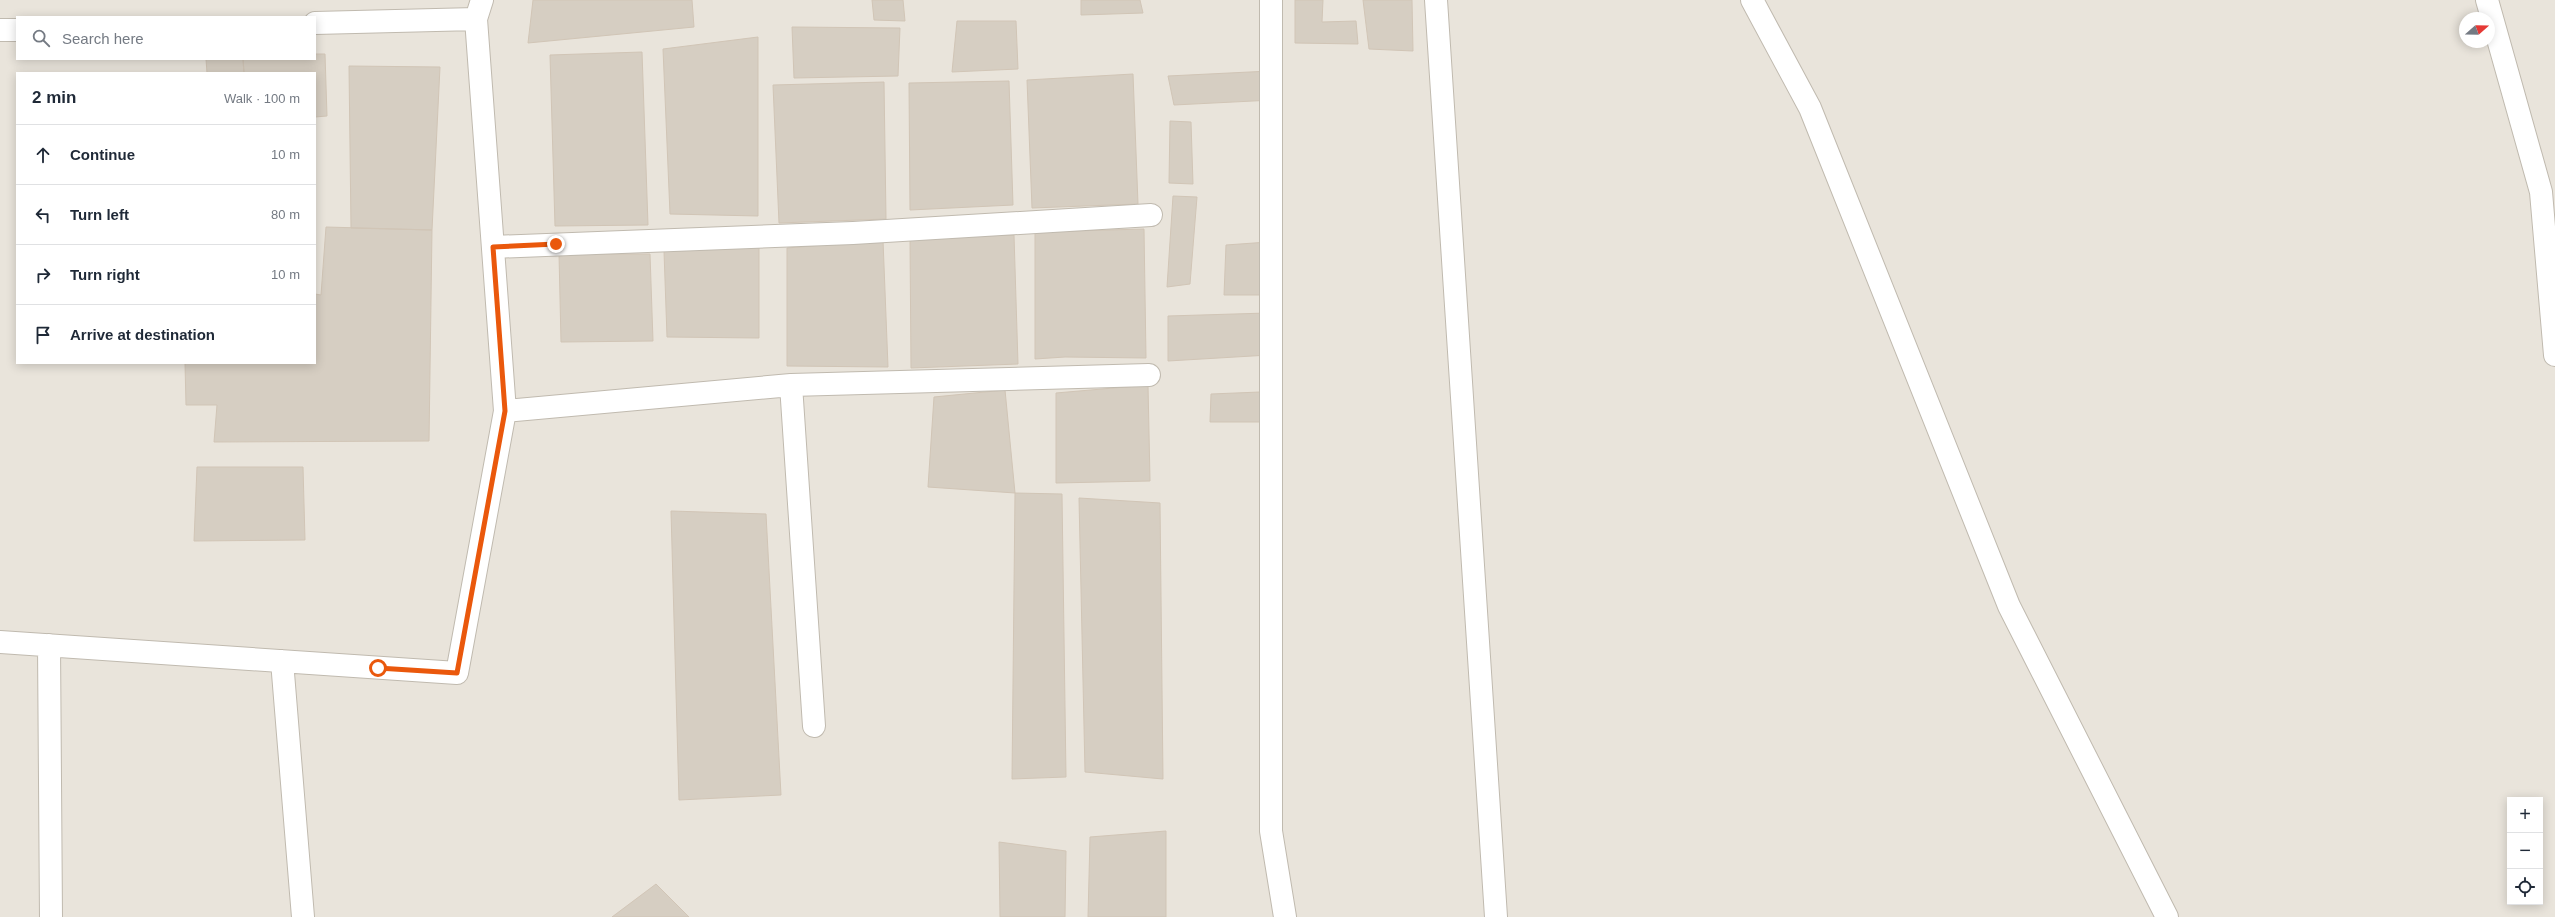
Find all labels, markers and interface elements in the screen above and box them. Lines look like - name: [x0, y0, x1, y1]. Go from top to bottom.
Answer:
- north arrow: [2459, 12, 2495, 48]
- search box: [16, 16, 316, 60]
- icon: search: [30, 27, 52, 49]
- text: Search here: [62, 30, 144, 47]
- text: 2 min: [32, 88, 76, 107]
- text: Walk · 100 m: [224, 91, 300, 106]
- icon: ahead: [32, 144, 54, 166]
- text: Continue: [70, 146, 135, 163]
- text: 10 m: [271, 147, 300, 162]
- icon: left: [32, 204, 54, 226]
- text: Turn left: [70, 206, 129, 223]
- text: 80 m: [271, 207, 300, 222]
- route end: [547, 235, 565, 253]
- icon: right: [32, 264, 54, 286]
- text: Turn right: [70, 266, 140, 283]
- text: 10 m: [271, 267, 300, 282]
- icon: arrive: [32, 324, 54, 346]
- text: Arrive at destination: [70, 326, 215, 343]
- route start: [369, 659, 387, 677]
- map controls: [2507, 797, 2543, 905]
- button: +: [2507, 797, 2543, 833]
- button: −: [2507, 833, 2543, 869]
- button: locate: [2507, 869, 2543, 905]

